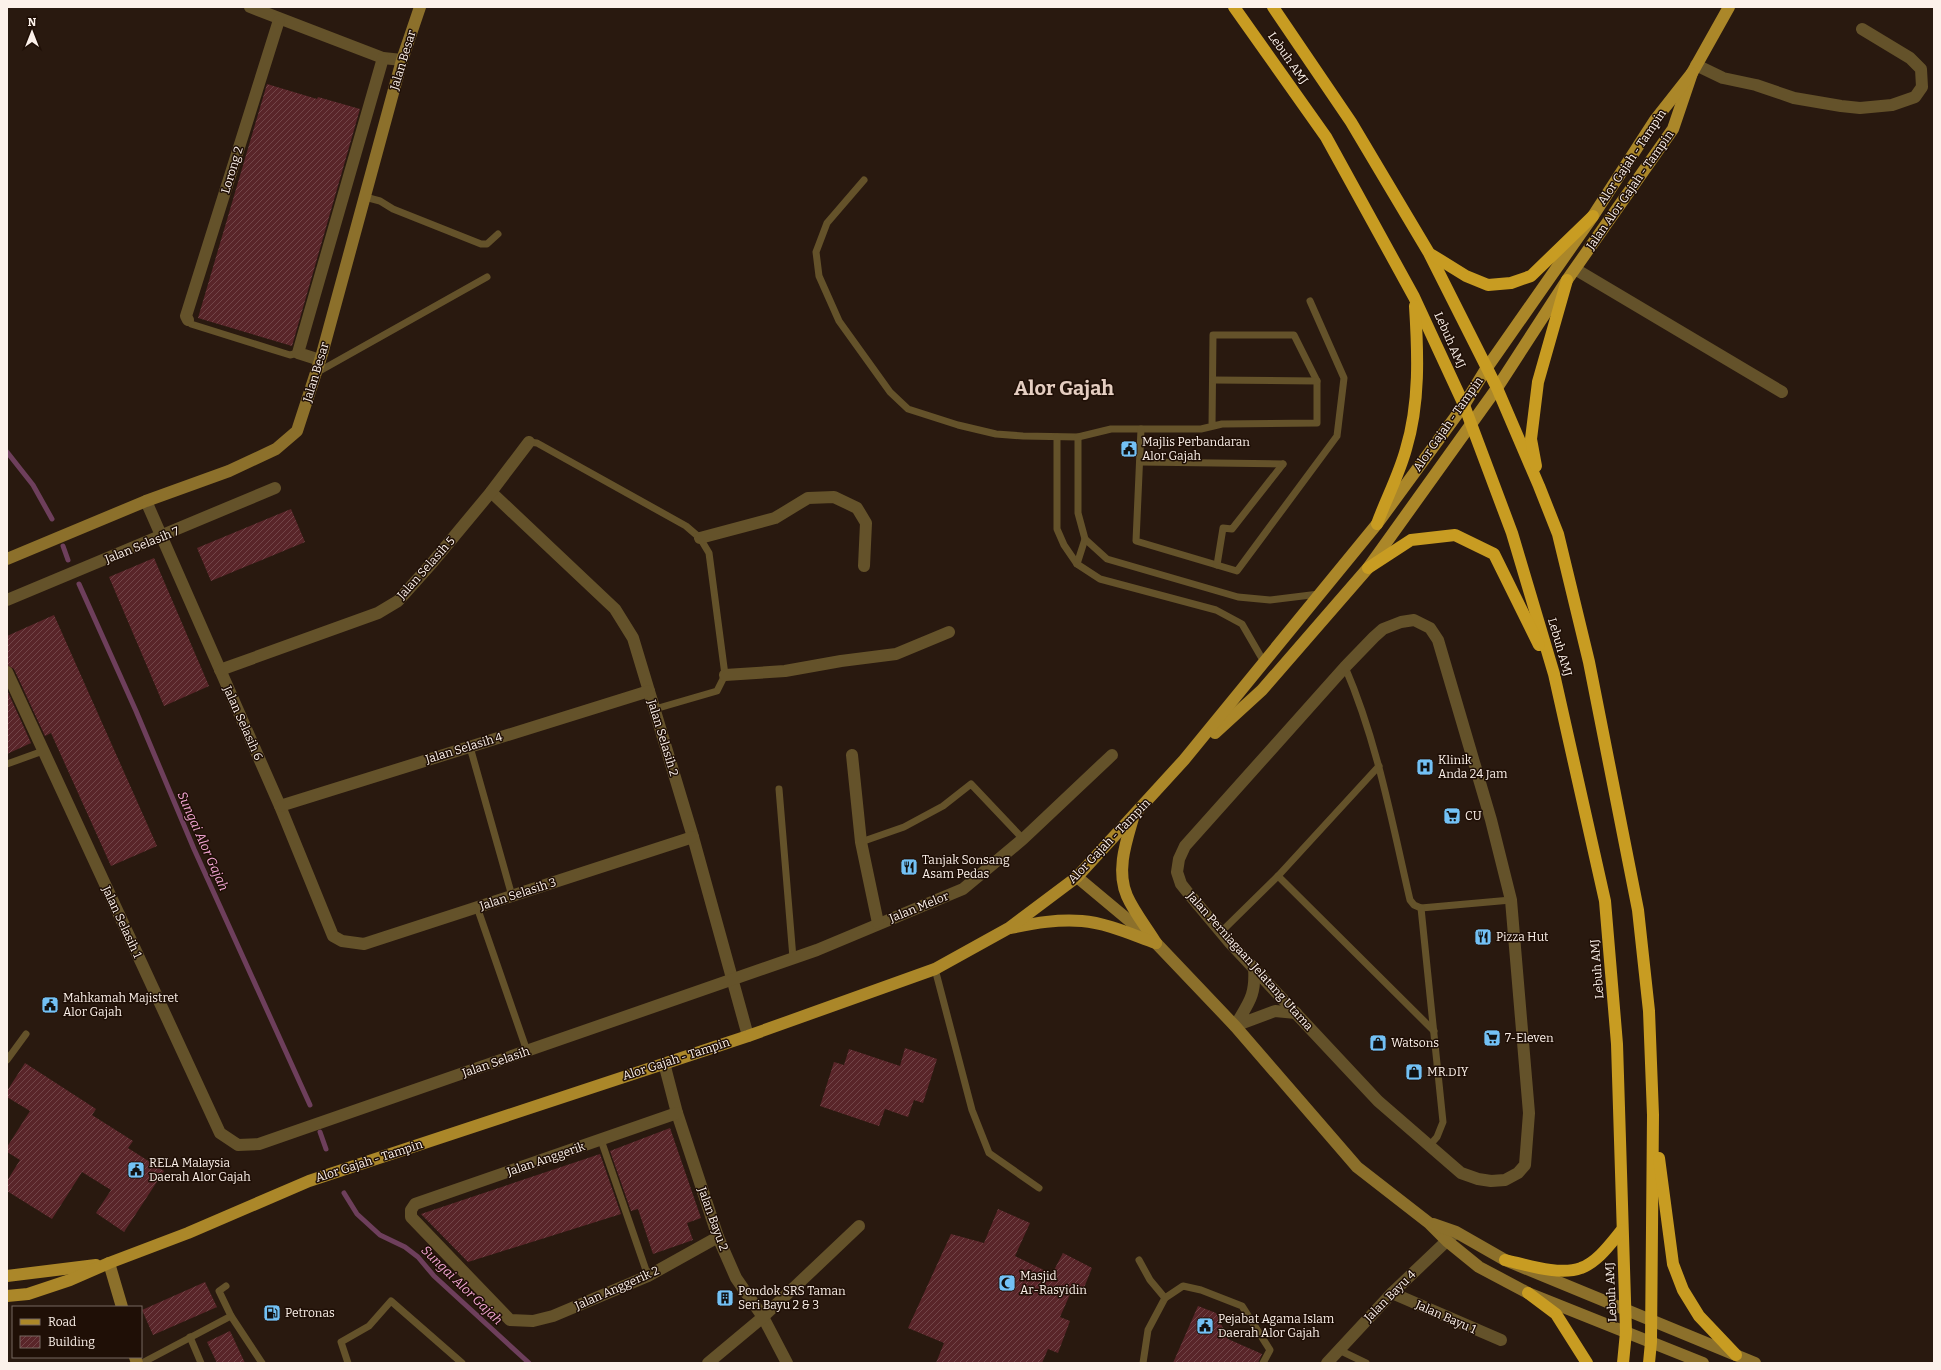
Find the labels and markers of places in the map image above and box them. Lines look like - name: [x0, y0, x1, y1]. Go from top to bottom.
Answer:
- place label: Majlis Perbandaran Alor Gajah: [1142, 435, 1250, 463]
- public building icon: Majlis Perbandaran Alor Gajah: [1119, 439, 1139, 459]
- place label: Klinik Anda 24 Jam: [1438, 753, 1508, 781]
- hospital icon: Klinik Anda 24 Jam: [1415, 757, 1435, 777]
- supermarket icon: CU: [1442, 806, 1462, 826]
- place label: CU: [1465, 809, 1482, 823]
- place label: Tanjak Sonsang Asam Pedas: [922, 853, 1010, 881]
- restaurant icon: Tanjak Sonsang Asam Pedas: [899, 857, 919, 877]
- restaurant icon: Pizza Hut: [1473, 927, 1493, 947]
- place label: Pizza Hut: [1496, 930, 1549, 944]
- place label: Mahkamah Majistret Alor Gajah: [63, 991, 179, 1019]
- public building icon: Mahkamah Majistret Alor Gajah: [40, 995, 60, 1015]
- supermarket icon: 7-Eleven: [1482, 1028, 1502, 1048]
- place label: 7-Eleven: [1505, 1031, 1554, 1045]
- shop icon: Watsons: [1368, 1033, 1388, 1053]
- place label: Watsons: [1391, 1036, 1439, 1050]
- shop icon: MR.DIY: [1404, 1062, 1424, 1082]
- place label: MR.DIY: [1427, 1065, 1469, 1079]
- place label: RELA Malaysia Daerah Alor Gajah: [149, 1156, 251, 1184]
- public building icon: RELA Malaysia Daerah Alor Gajah: [126, 1160, 146, 1180]
- place label: Masjid Ar-Rasyidin: [1020, 1269, 1087, 1297]
- mosque icon: Masjid Ar-Rasyidin: [997, 1273, 1017, 1293]
- place label: Pondok SRS Taman Seri Bayu 2 & 3: [738, 1284, 846, 1312]
- building icon: Pondok SRS Taman Seri Bayu 2 & 3: [715, 1288, 735, 1308]
- fuel station icon: Petronas: [262, 1303, 282, 1323]
- place label: Petronas: [285, 1306, 335, 1320]
- place label: Pejabat Agama Islam Daerah Alor Gajah: [1218, 1312, 1335, 1340]
- public building icon: Pejabat Agama Islam Daerah Alor Gajah: [1195, 1316, 1215, 1336]

